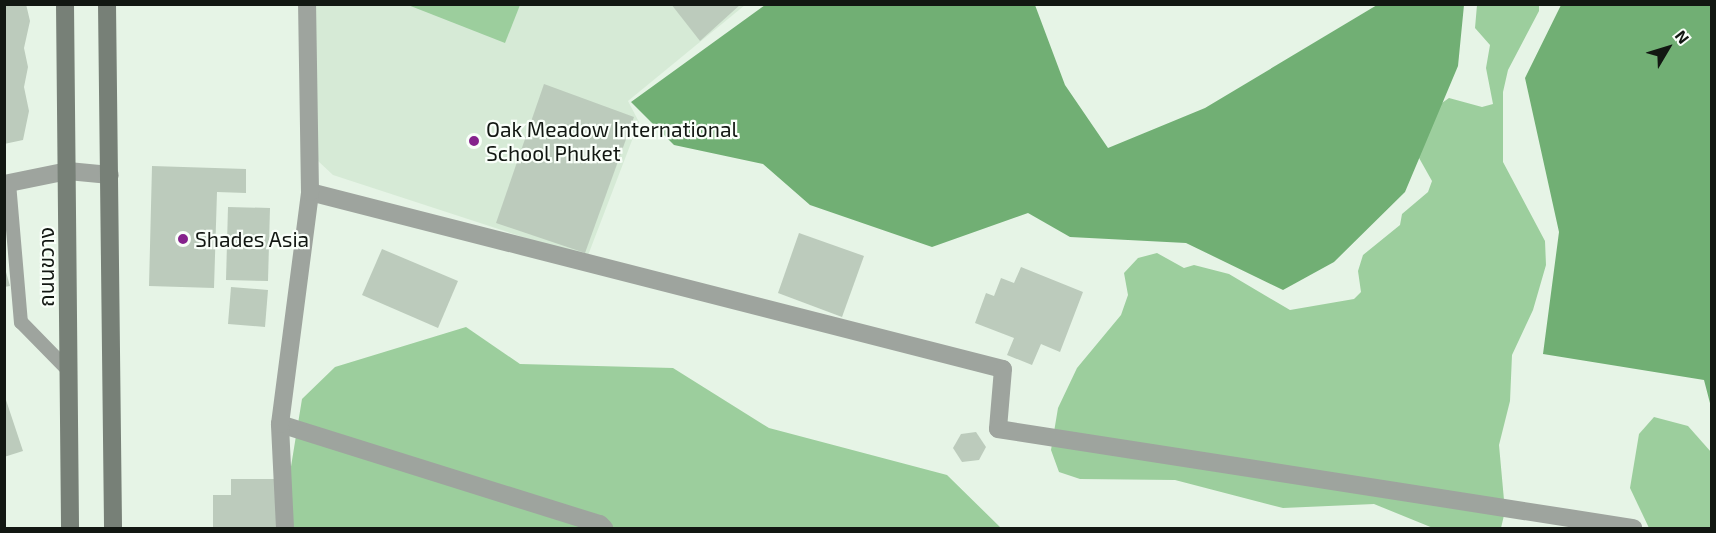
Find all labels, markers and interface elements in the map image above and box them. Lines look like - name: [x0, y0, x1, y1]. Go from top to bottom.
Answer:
- north arrow: [1638, 18, 1698, 78]
- text: N: [1672, 26, 1694, 47]
- place label: Oak Meadow International School Phuket: [486, 116, 738, 166]
- marker: Oak Meadow International School Phuket: [467, 134, 481, 148]
- place label: Shades Asia: [195, 226, 310, 252]
- street label: ถนนขวาง: [33, 227, 59, 307]
- marker: Shades Asia: [176, 232, 190, 246]

